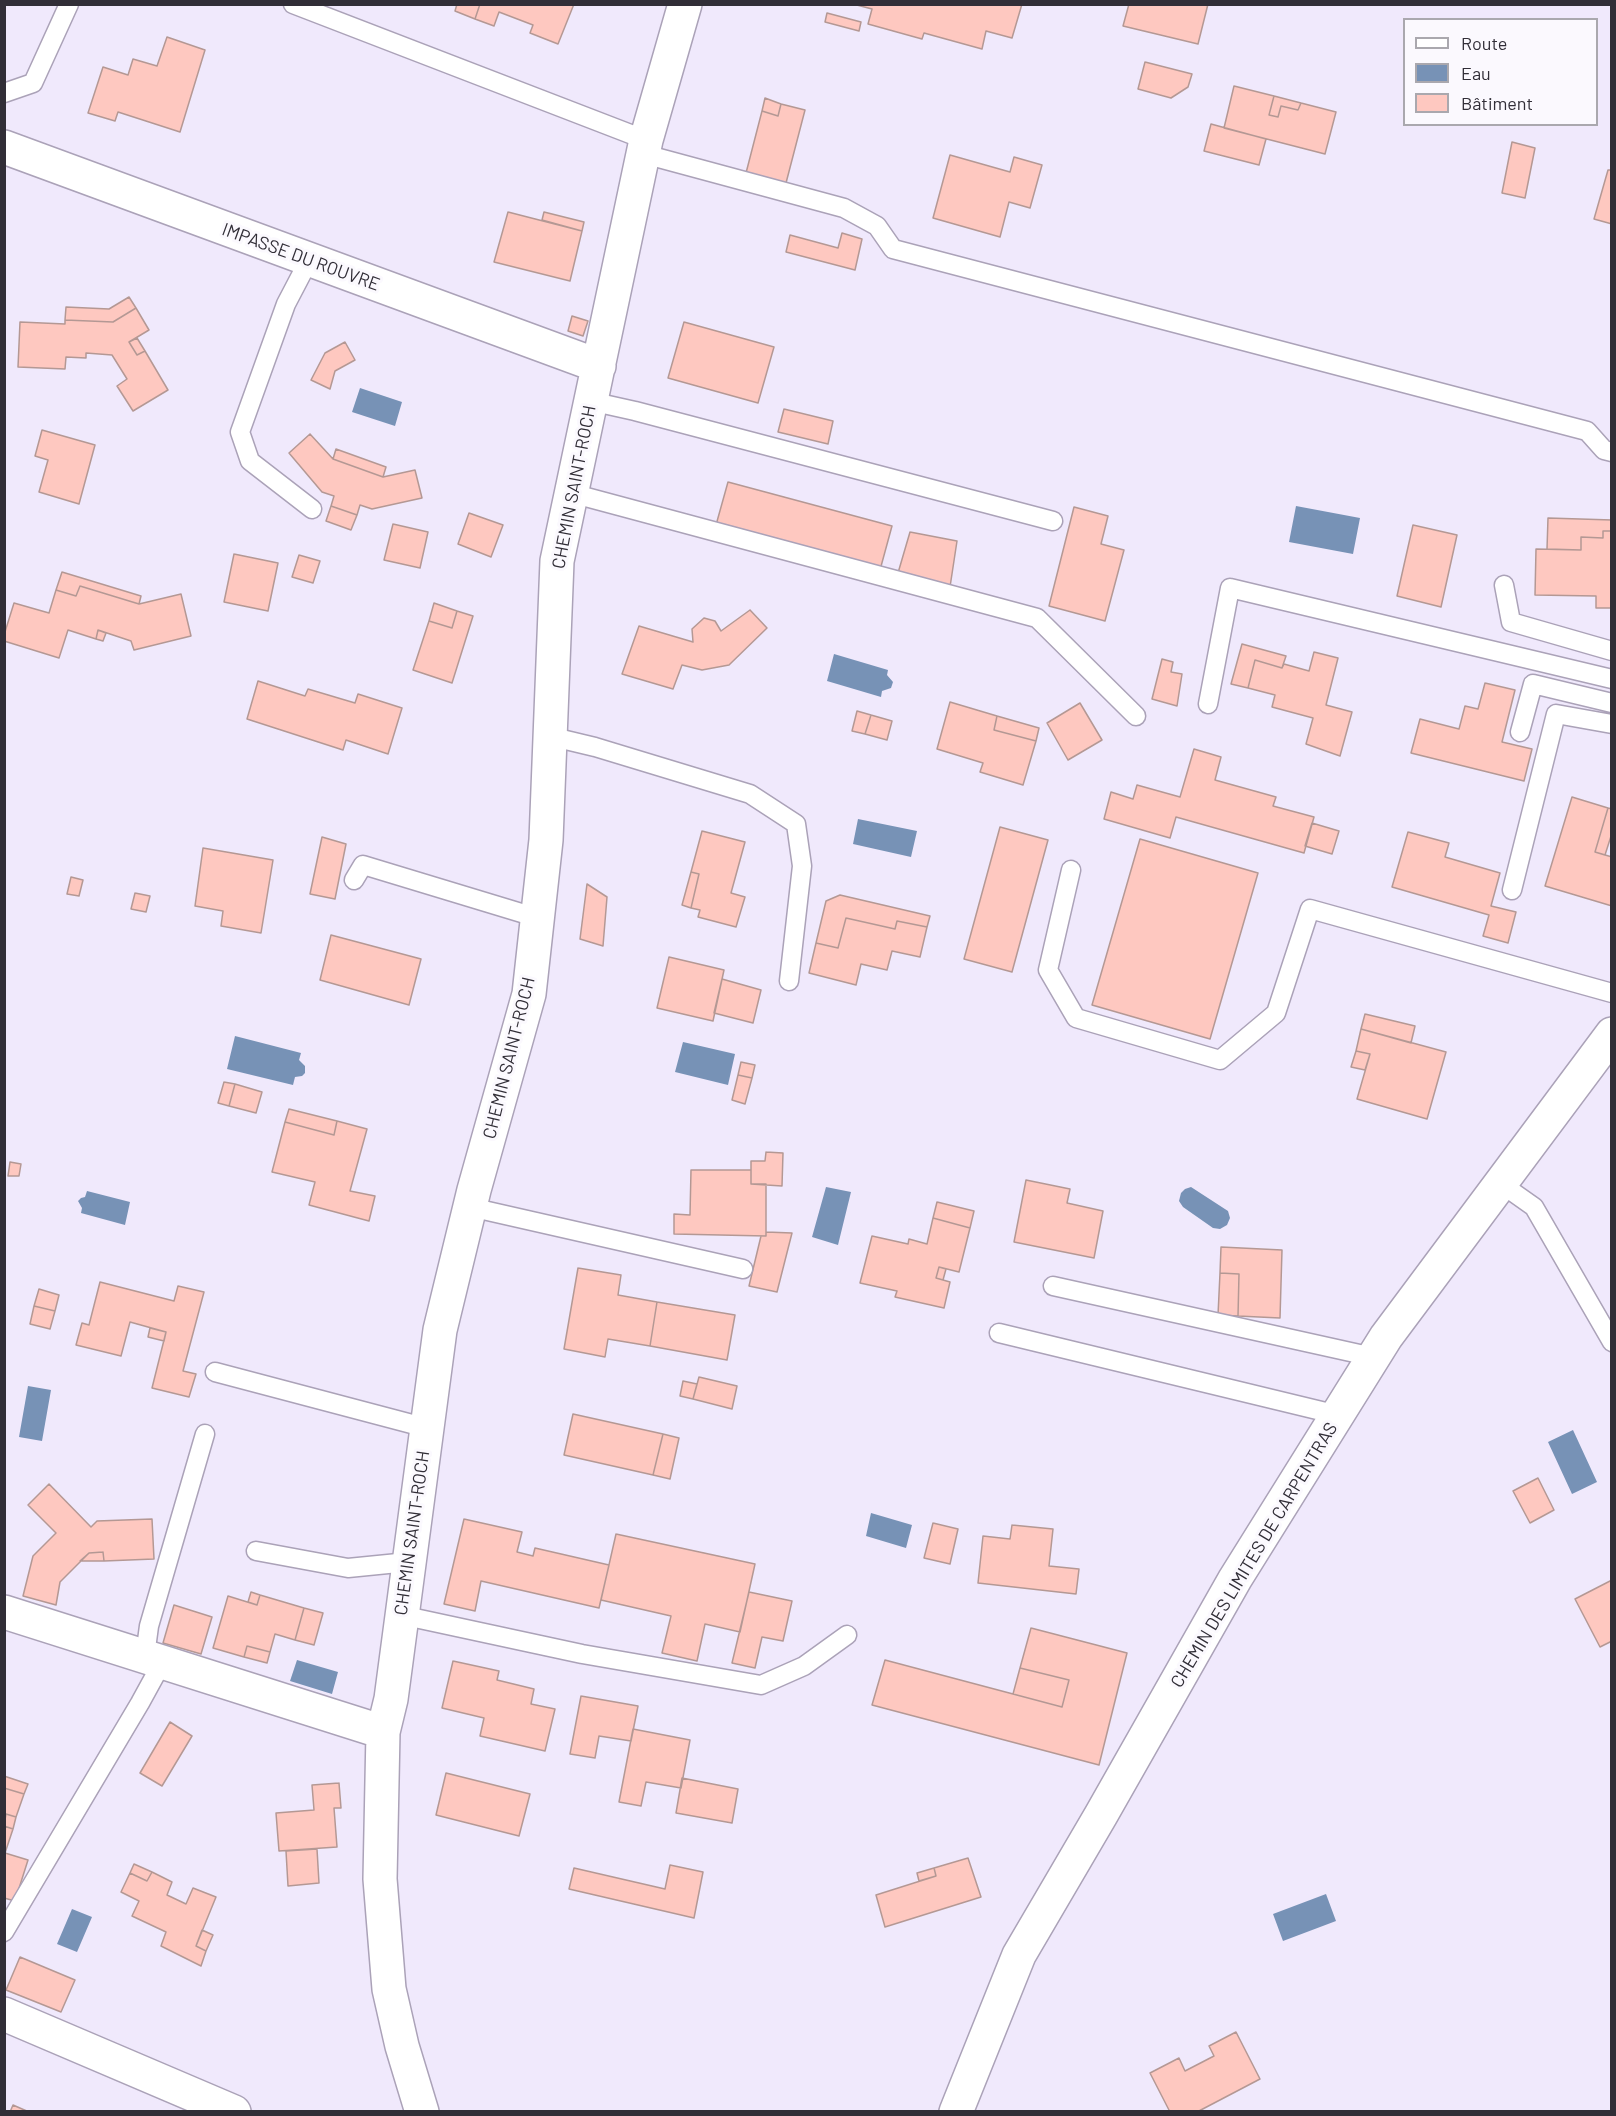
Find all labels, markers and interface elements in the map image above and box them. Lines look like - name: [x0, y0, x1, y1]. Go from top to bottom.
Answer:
- legend: [1403, 18, 1598, 126]
- text: Route: [1461, 32, 1507, 54]
- text: Eau: [1461, 62, 1491, 84]
- text: Bâtiment: [1461, 92, 1533, 114]
- street label: IMPASSE DU ROUVRE: [219, 218, 383, 296]
- street label: CHEMIN SAINT-ROCH: [548, 403, 600, 571]
- street label: CHEMIN SAINT-ROCH: [478, 975, 540, 1141]
- street label: CHEMIN DES LIMITES DE CARPENTRAS: [1166, 1418, 1342, 1692]
- street label: CHEMIN SAINT-ROCH: [390, 1449, 434, 1617]

